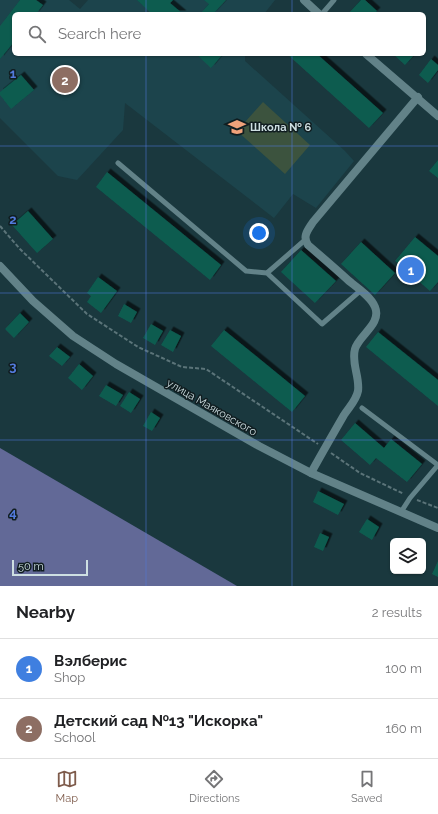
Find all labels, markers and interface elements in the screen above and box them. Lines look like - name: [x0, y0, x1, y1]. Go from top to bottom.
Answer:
- search box: [12, 12, 426, 56]
- icon: search: [26, 23, 48, 45]
- text: Search here: [58, 25, 141, 43]
- pin: 2: [52, 65, 78, 95]
- text: 1: [10, 66, 17, 81]
- school or university icon: Школа № 6: [227, 117, 247, 137]
- place label: Школа № 6: [250, 121, 311, 134]
- text: 2: [9, 212, 17, 227]
- your location: [249, 223, 269, 243]
- pin: 1: [398, 255, 424, 285]
- text: 3: [9, 359, 17, 374]
- street label: улица Маяковского: [164, 376, 260, 439]
- text: 4: [9, 505, 17, 520]
- map controls: [390, 538, 426, 574]
- button: layers: [390, 538, 426, 574]
- scale bar: [12, 558, 88, 577]
- text: 50 m: [18, 560, 44, 573]
- text: Nearby: [16, 602, 75, 622]
- text: 2 results: [372, 605, 422, 620]
- text: Вэлберис: [54, 652, 127, 670]
- text: 1: [26, 661, 32, 676]
- text: 100 m: [385, 661, 422, 676]
- text: Shop: [54, 670, 85, 685]
- text: Детский сад №13 "Искорка": [54, 712, 263, 730]
- text: 2: [25, 721, 33, 736]
- text: 160 m: [385, 721, 422, 736]
- text: School: [54, 730, 96, 745]
- tab: Map: [56, 768, 78, 805]
- tab: Directions: [189, 768, 240, 805]
- tab: Saved: [351, 768, 382, 805]

